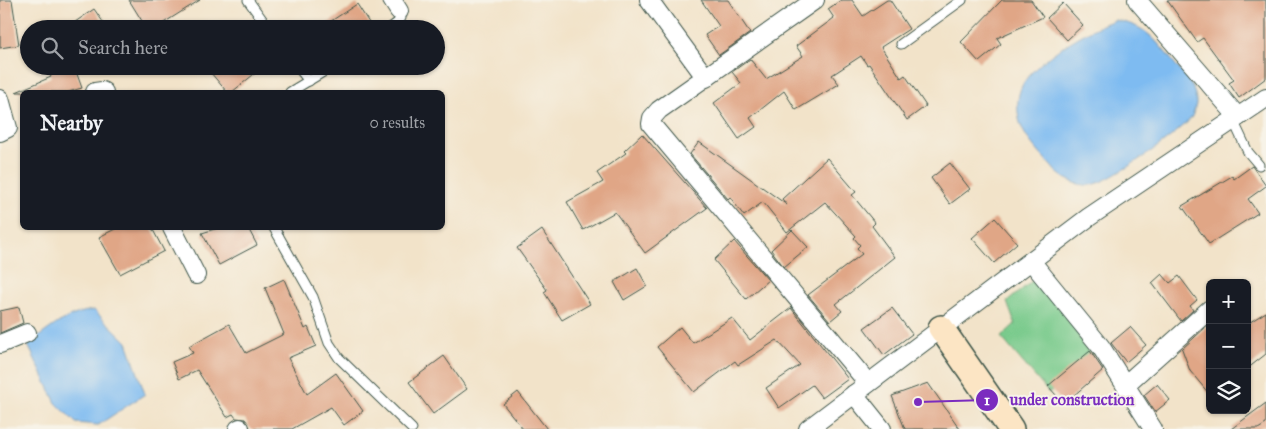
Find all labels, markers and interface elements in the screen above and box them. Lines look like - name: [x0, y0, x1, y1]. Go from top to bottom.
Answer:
- search box: [20, 20, 445, 75]
- icon: search: [38, 34, 66, 62]
- text: Search here: [78, 36, 168, 59]
- text: Nearby: [40, 110, 103, 136]
- text: 0 results: [370, 113, 425, 132]
- map controls: [1206, 279, 1251, 414]
- button: +: [1206, 279, 1251, 324]
- button: −: [1206, 324, 1251, 369]
- button: layers: [1206, 369, 1251, 414]
- callout: under construction: [974, 384, 1144, 415]
- text: under construction: [1009, 390, 1135, 409]
- text: 1: [984, 391, 990, 409]

